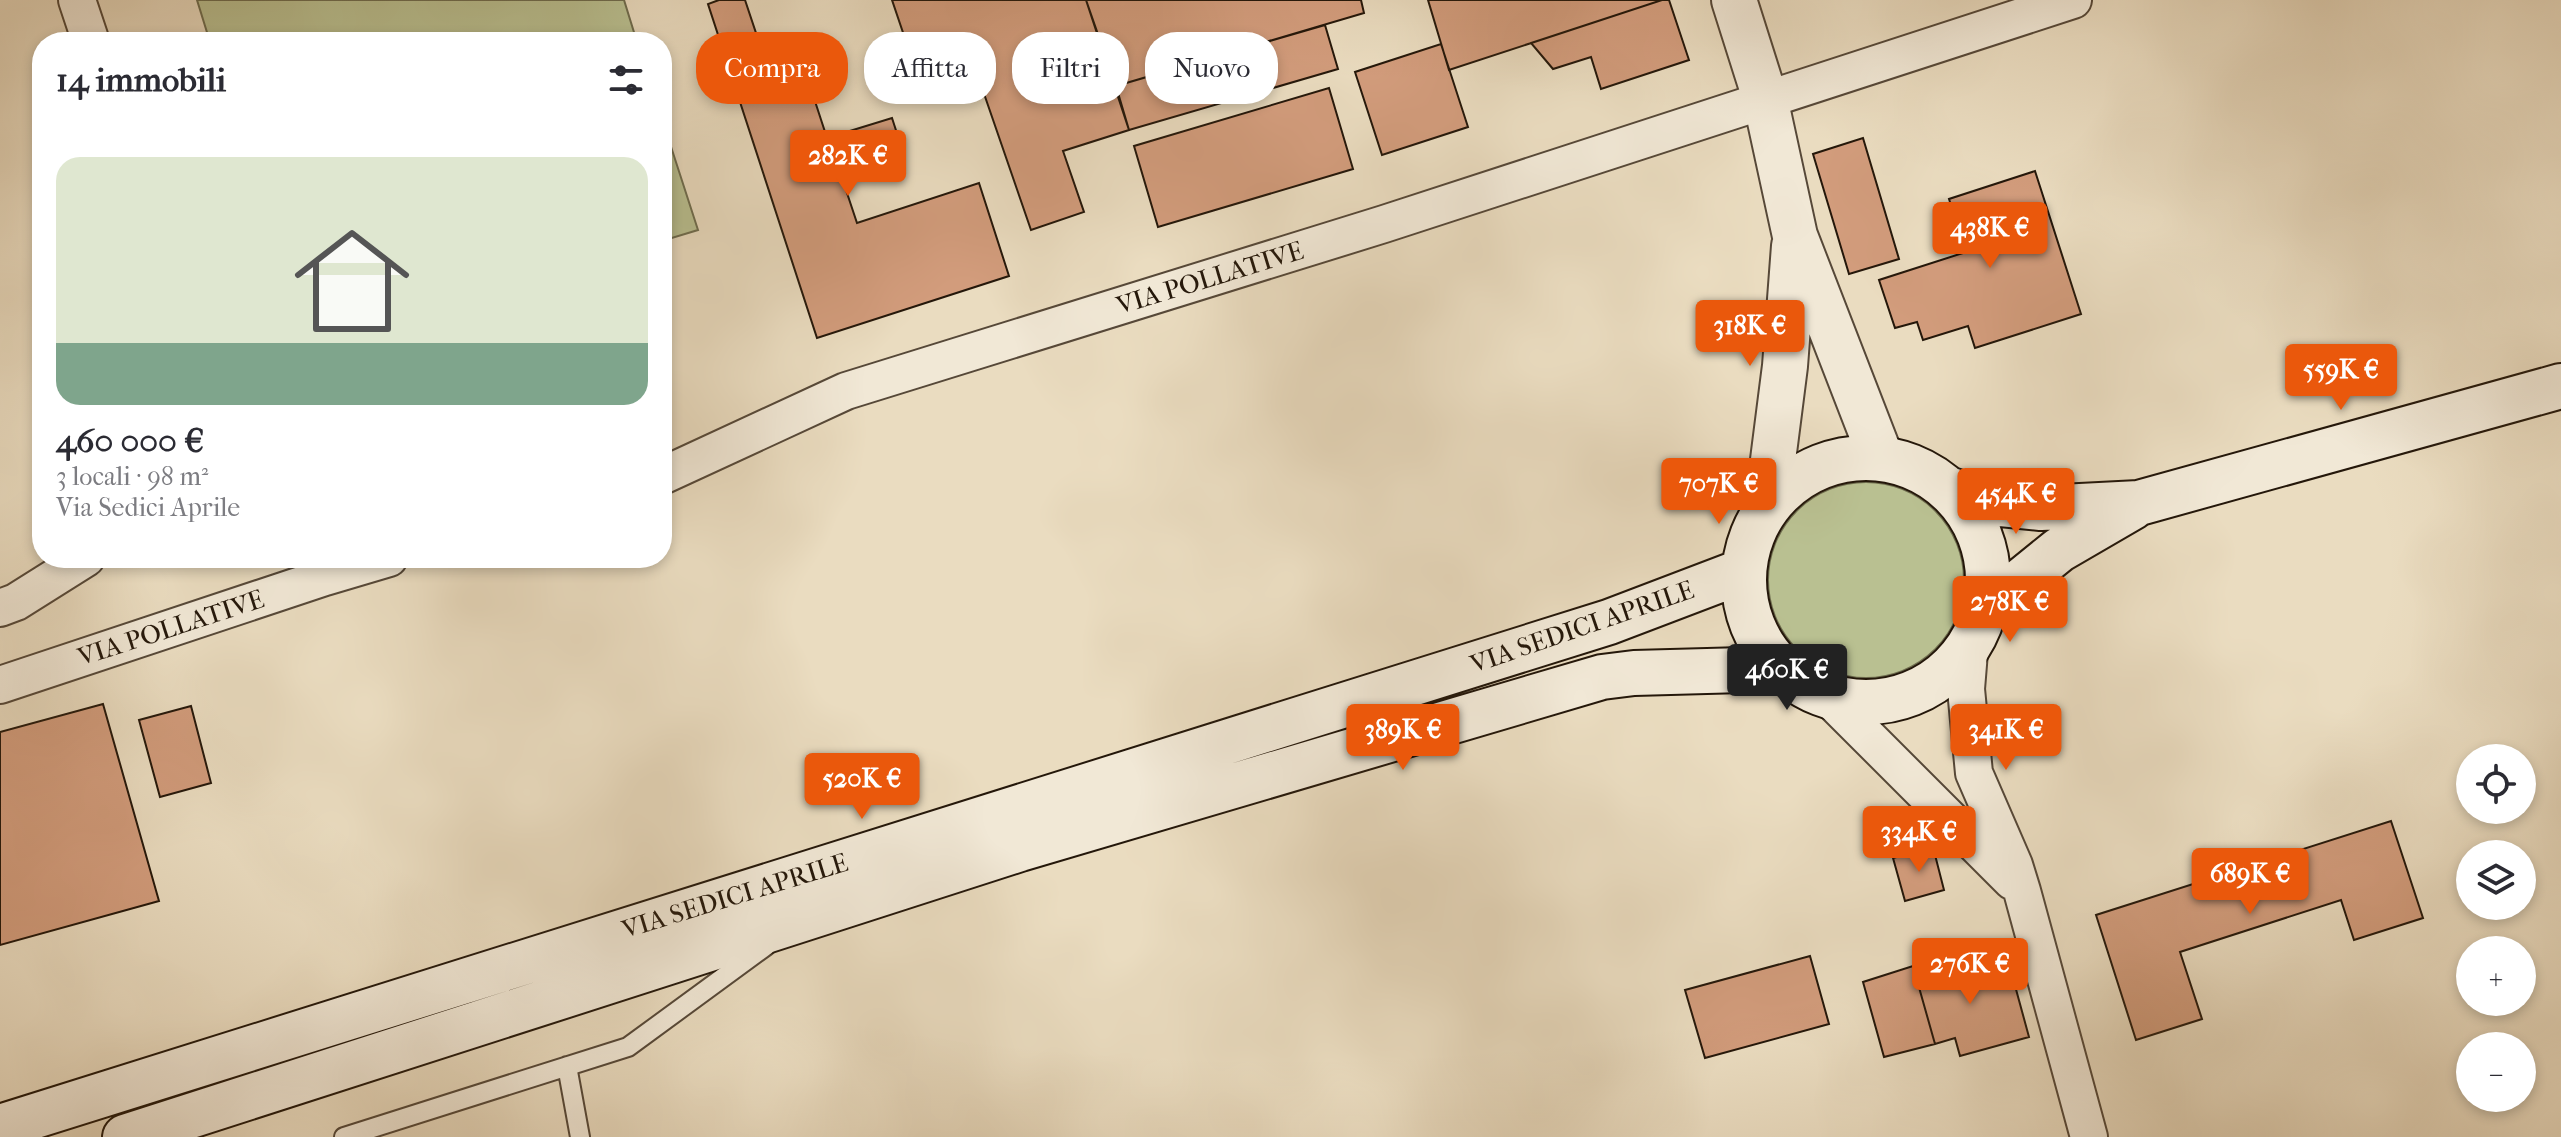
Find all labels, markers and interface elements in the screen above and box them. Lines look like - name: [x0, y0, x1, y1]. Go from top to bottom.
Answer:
- chip: Compra: [696, 32, 848, 104]
- chip: Affitta: [864, 32, 996, 104]
- chip: Filtri: [1012, 32, 1129, 104]
- chip: Nuovo: [1145, 32, 1278, 104]
- icon: filters: [604, 58, 648, 102]
- text: 14 immobili: [56, 60, 226, 100]
- pin: 282K €: [783, 130, 913, 198]
- text: 282K €: [808, 140, 888, 171]
- pin: 438K €: [1925, 202, 2055, 270]
- icon: home: [280, 209, 424, 353]
- text: 438K €: [1950, 212, 2030, 243]
- street label: VIA POLLATIVE: [1112, 235, 1307, 321]
- pin: 318K €: [1685, 300, 1815, 368]
- text: 318K €: [1714, 310, 1786, 341]
- pin: 559K €: [2276, 344, 2406, 412]
- text: 559K €: [2303, 354, 2379, 385]
- text: 460 000 €: [56, 421, 204, 461]
- pin: 707K €: [1654, 458, 1784, 526]
- text: 3 locali · 98 m²: [56, 461, 208, 492]
- text: 707K €: [1679, 468, 1759, 499]
- pin: 454K €: [1951, 468, 2081, 536]
- text: 454K €: [1975, 478, 2057, 509]
- text: Via Sedici Aprile: [56, 492, 240, 523]
- street label: VIA SEDICI APRILE: [1465, 574, 1698, 680]
- pin: 278K €: [1945, 576, 2075, 644]
- street label: VIA POLLATIVE: [73, 583, 268, 673]
- text: 278K €: [1971, 586, 2049, 617]
- pin: 460K €: [1722, 644, 1852, 712]
- text: 460K €: [1745, 654, 1829, 685]
- pin: 389K €: [1338, 704, 1468, 772]
- pin: 341K €: [1941, 704, 2071, 772]
- text: 389K €: [1364, 714, 1442, 745]
- text: 341K €: [1968, 714, 2044, 745]
- map controls: [2456, 744, 2536, 1112]
- button: locate: [2456, 744, 2536, 824]
- pin: 520K €: [797, 753, 927, 821]
- text: 520K €: [823, 763, 901, 794]
- pin: 334K €: [1854, 806, 1984, 874]
- text: 334K €: [1881, 816, 1957, 847]
- button: layers: [2456, 840, 2536, 920]
- street label: VIA SEDICI APRILE: [617, 847, 852, 945]
- pin: 689K €: [2185, 848, 2315, 916]
- text: 689K €: [2210, 858, 2290, 889]
- button: +: [2456, 936, 2536, 1016]
- pin: 276K €: [1905, 938, 2035, 1006]
- text: 276K €: [1930, 948, 2010, 979]
- button: −: [2456, 1032, 2536, 1112]

